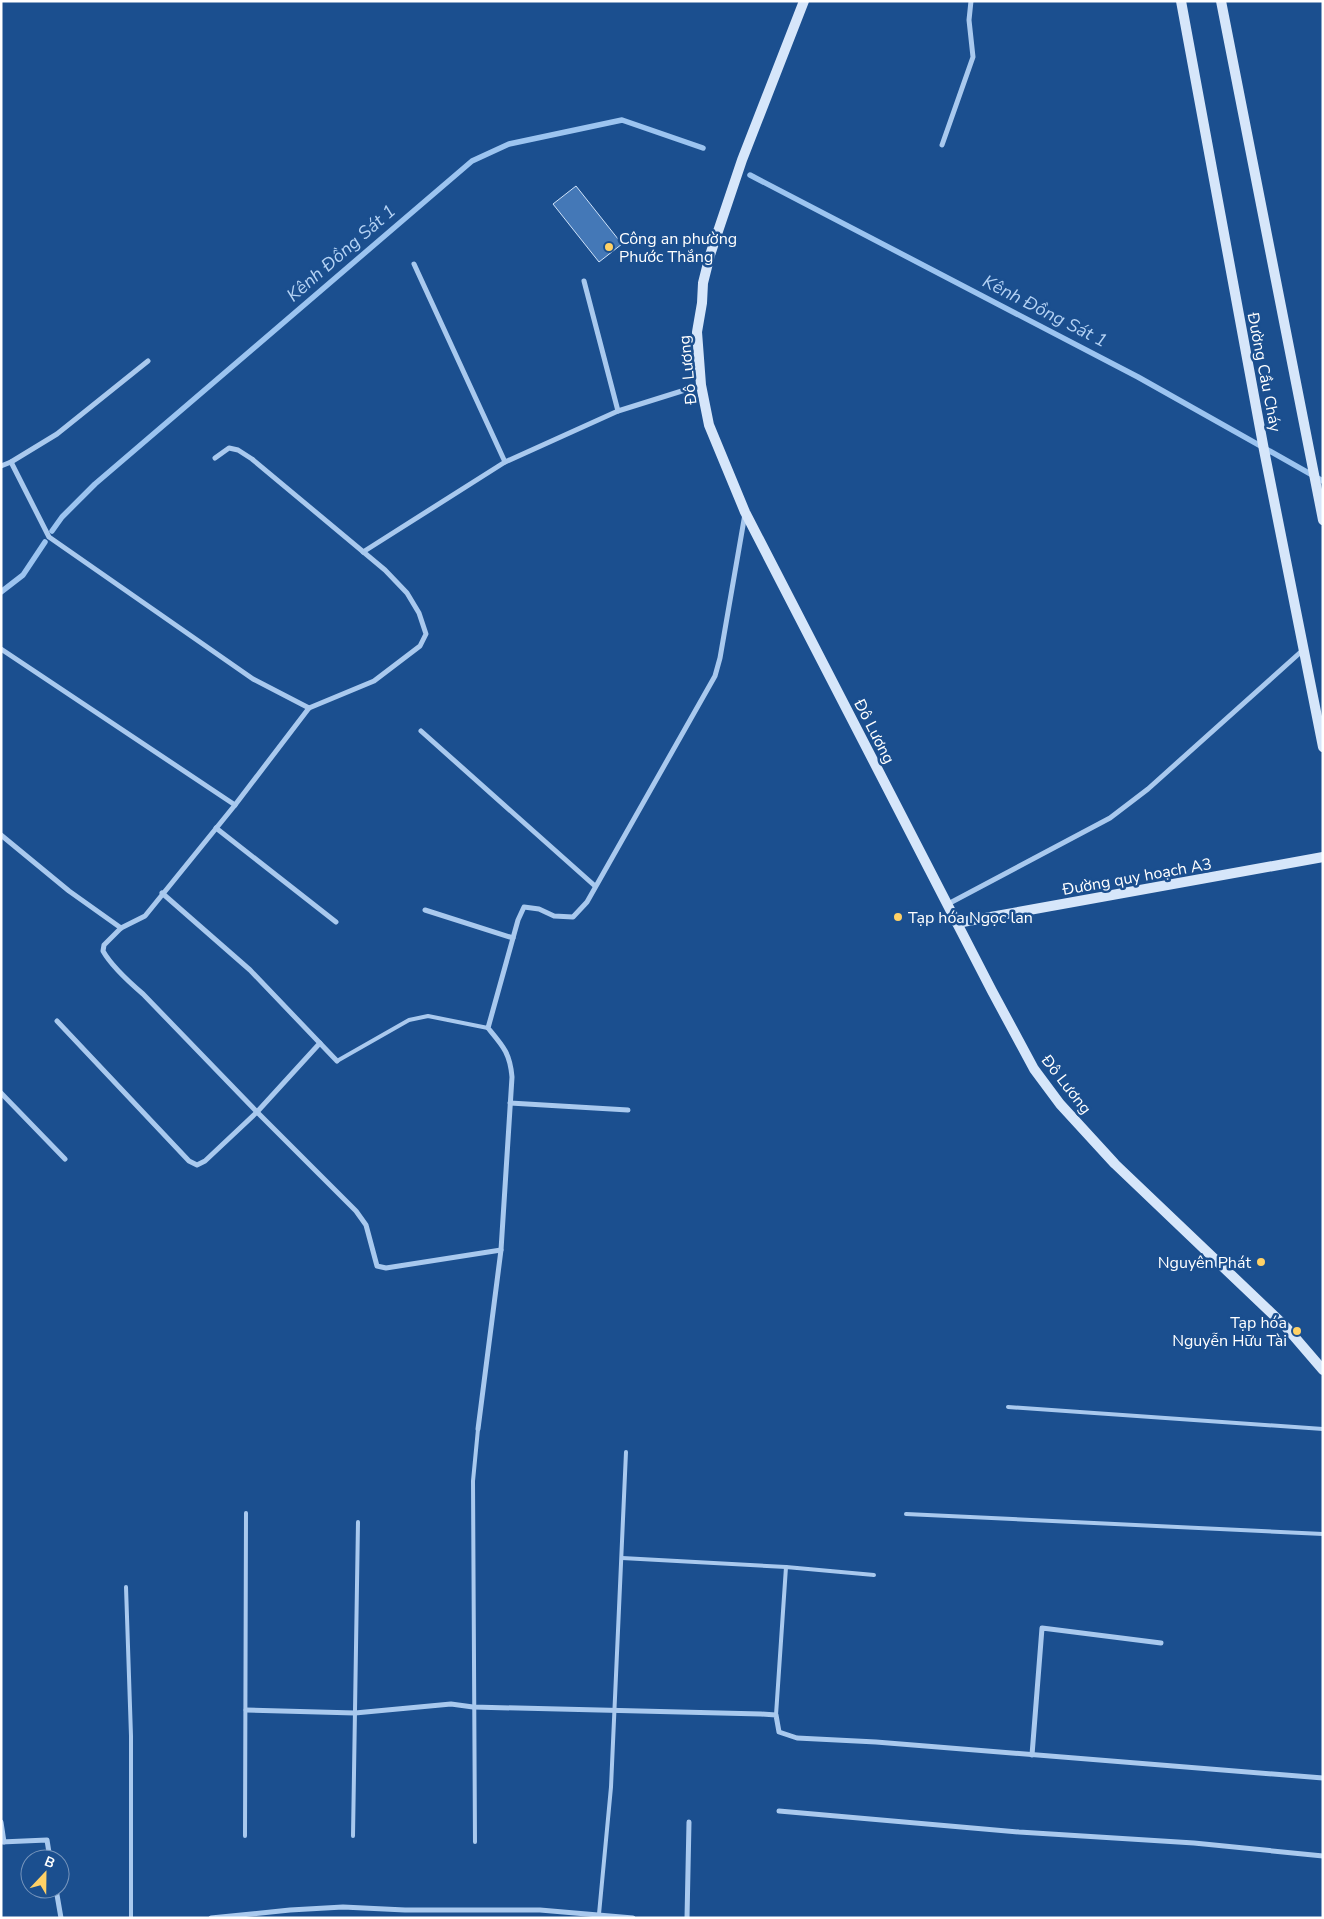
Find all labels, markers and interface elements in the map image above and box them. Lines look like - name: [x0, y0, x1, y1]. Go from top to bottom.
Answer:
- water label: Kênh Đồng Sát 1: [282, 199, 400, 307]
- place label: Công an phường Phước Thắng: [619, 228, 737, 268]
- marker: Công an phường Phước Thắng: [603, 241, 615, 253]
- water label: Kênh Đồng Sát 1: [979, 269, 1111, 353]
- street label: Đường Cầu Cháy: [1241, 310, 1286, 434]
- street label: Đô Lương: [673, 334, 703, 407]
- street label: Đô Lương: [848, 694, 900, 768]
- street label: Đường quy hoạch A3: [1060, 853, 1214, 901]
- place label: Tạp hóa Ngọc lan: [908, 907, 1033, 929]
- marker: Tạp hóa Ngọc lan: [892, 911, 904, 923]
- street label: Đô Lương: [1035, 1050, 1096, 1119]
- place label: Nguyên Phát: [1158, 1252, 1251, 1274]
- marker: Nguyên Phát: [1255, 1256, 1267, 1268]
- place label: Tạp hóa Nguyễn Hữu Tài: [1172, 1312, 1287, 1352]
- marker: Tạp hóa Nguyễn Hữu Tài: [1291, 1325, 1303, 1337]
- north arrow: [20, 1849, 70, 1899]
- text: B: [42, 1852, 58, 1873]

